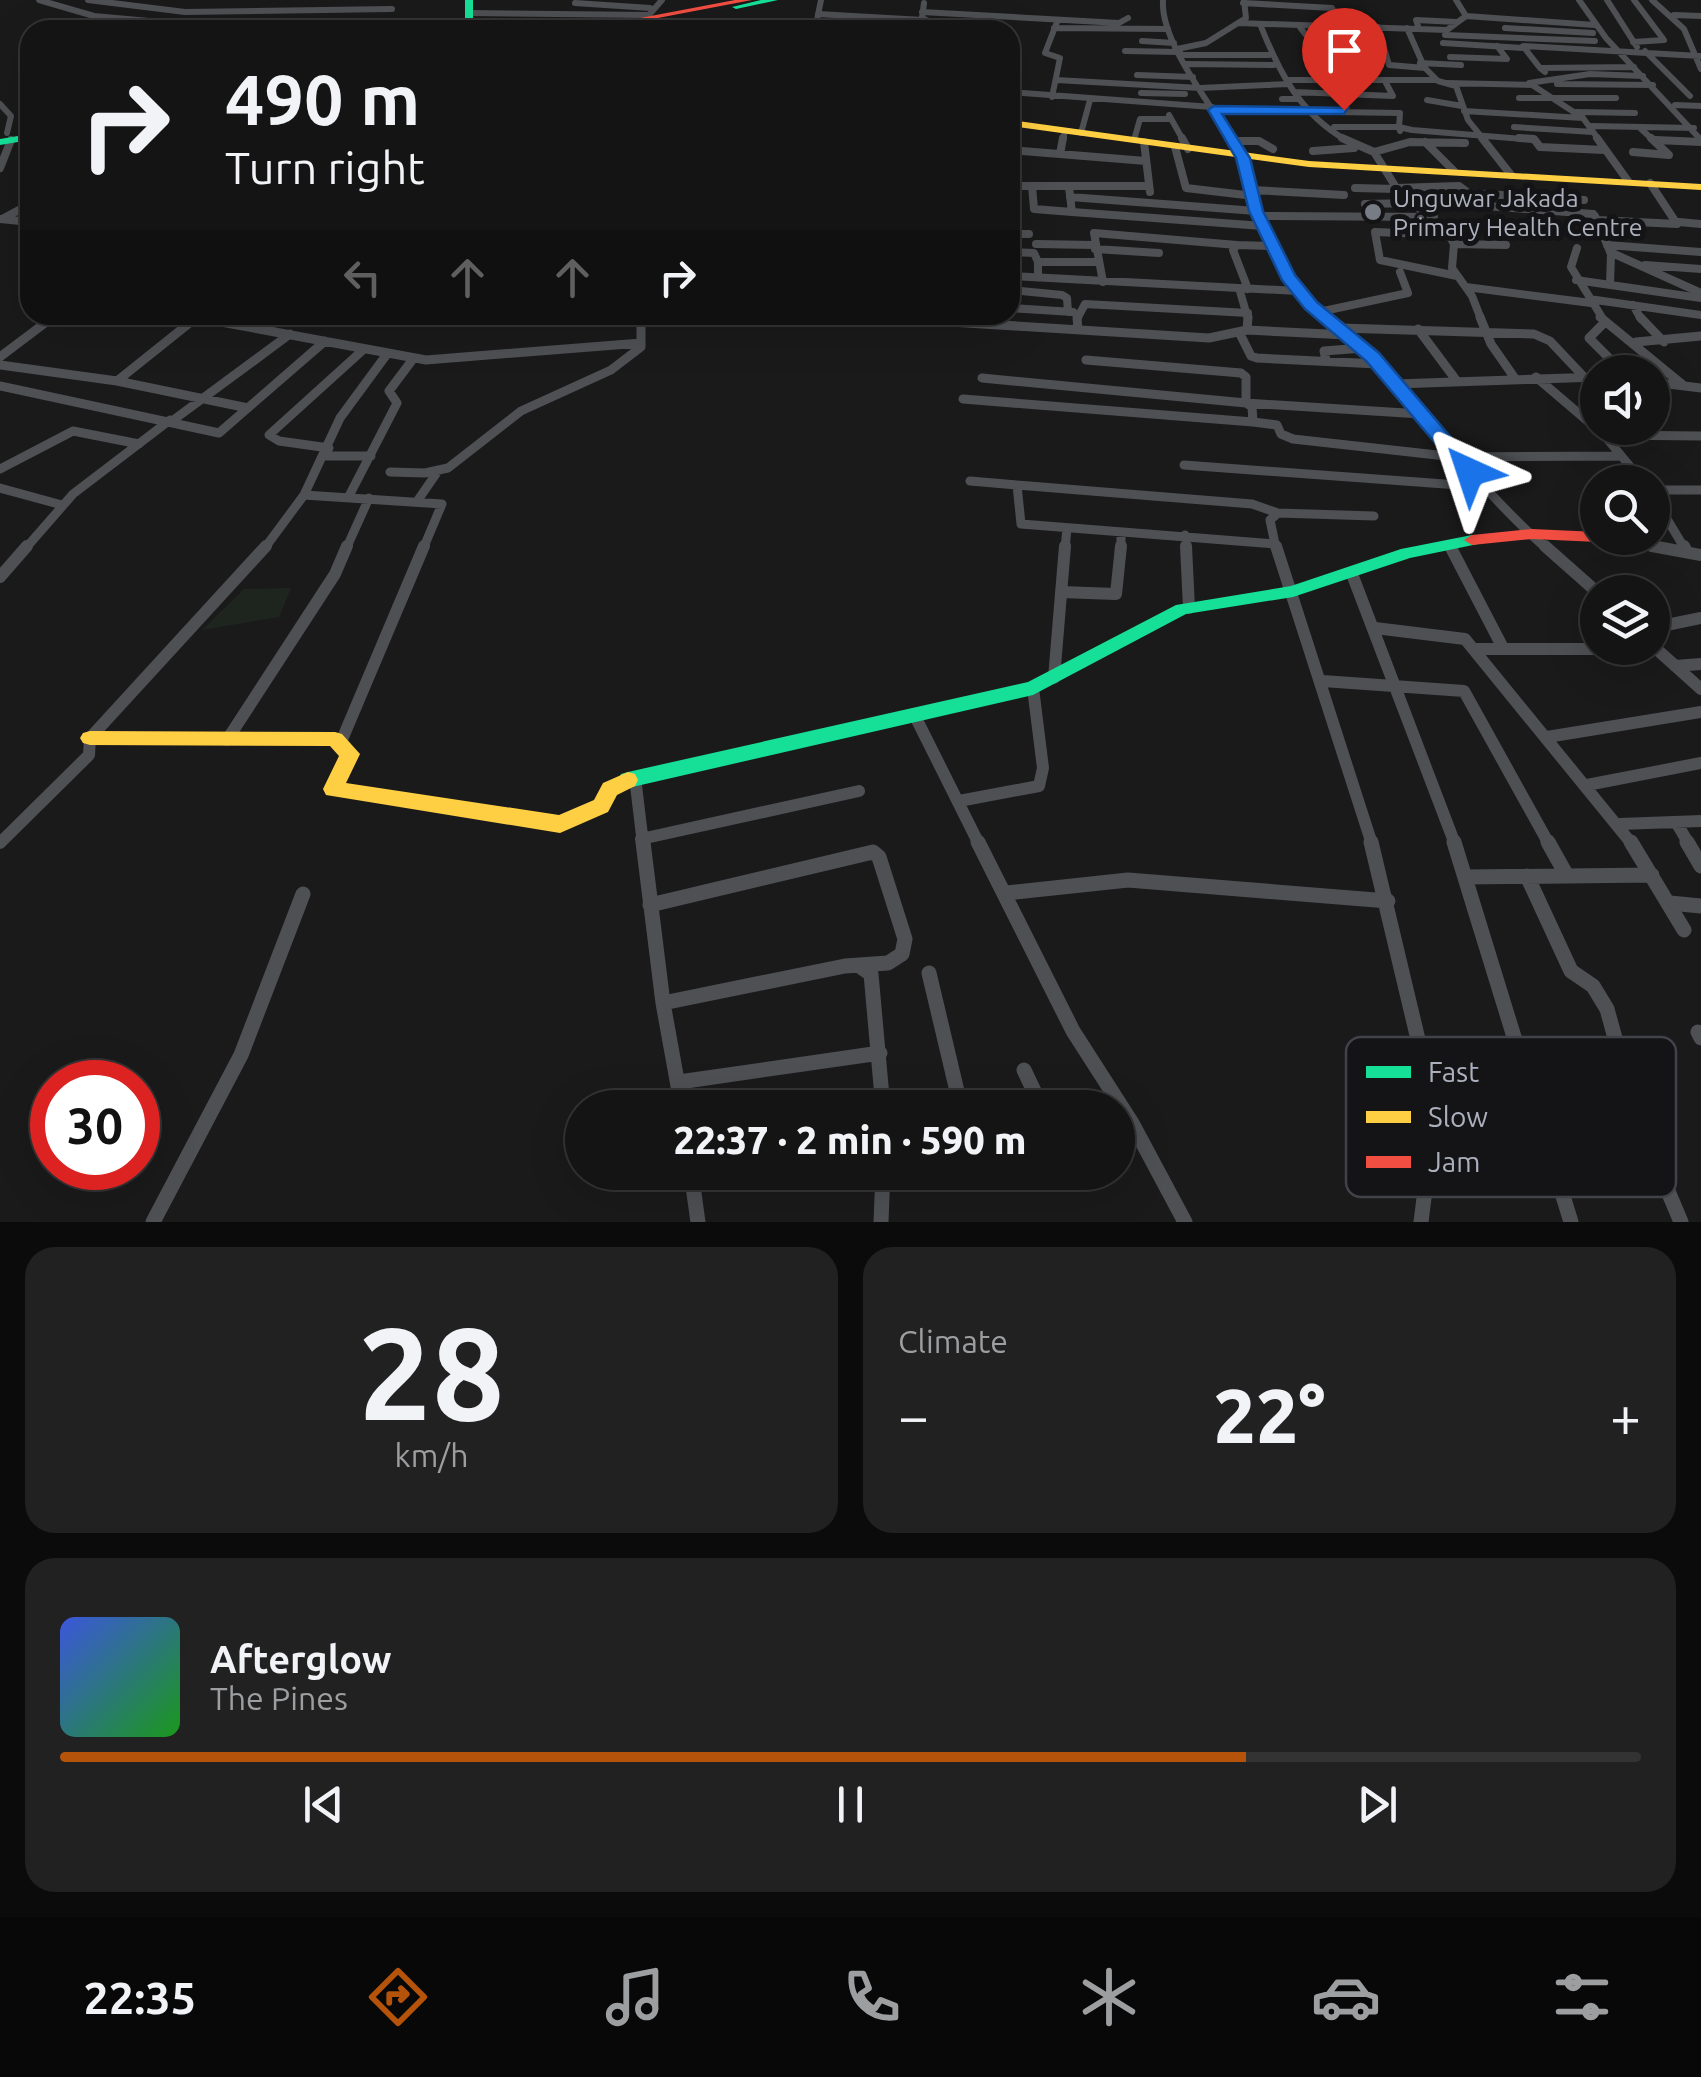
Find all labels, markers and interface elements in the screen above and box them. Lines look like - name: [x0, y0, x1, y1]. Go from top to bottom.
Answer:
- pin: [1302, 8, 1387, 111]
- icon: arrive: [1317, 23, 1372, 78]
- icon: right: [60, 60, 190, 190]
- text: 490 m: [225, 60, 420, 138]
- text: Turn right: [225, 142, 425, 193]
- place label: Unguwar Jakada Primary Health Centre: [1393, 184, 1643, 241]
- marker: Unguwar Jakada Primary Health Centre: [1362, 201, 1384, 223]
- icon: left: [335, 250, 390, 305]
- icon: ahead: [440, 250, 495, 305]
- icon: ahead: [545, 250, 600, 305]
- icon: right: [650, 250, 705, 305]
- map controls: [1580, 355, 1670, 665]
- button: sound: [1580, 355, 1670, 445]
- position arrow: [1418, 420, 1522, 524]
- button: search: [1580, 465, 1670, 555]
- button: layers: [1580, 575, 1670, 665]
- legend: [1346, 1037, 1676, 1197]
- text: Fast: [1428, 1056, 1479, 1087]
- speed limit sign: 30: [30, 1060, 160, 1190]
- text: Slow: [1428, 1101, 1488, 1132]
- text: 22:37 · 2 min · 590 m: [673, 1119, 1027, 1161]
- text: Jam: [1428, 1146, 1480, 1177]
- text: 28: [358, 1299, 505, 1445]
- text: Climate: [898, 1323, 1008, 1359]
- text: 22°: [1214, 1373, 1325, 1457]
- text: −: [898, 1385, 929, 1446]
- text: +: [1610, 1385, 1641, 1446]
- text: km/h: [395, 1437, 468, 1473]
- text: Afterglow: [210, 1638, 392, 1680]
- text: The Pines: [210, 1680, 348, 1716]
- icon: previous: [296, 1777, 351, 1832]
- icon: pause: [823, 1777, 878, 1832]
- icon: next: [1350, 1777, 1405, 1832]
- icon: directions: [363, 1962, 433, 2032]
- icon: music: [600, 1962, 670, 2032]
- icon: phone: [837, 1962, 907, 2032]
- icon: climate: [1074, 1962, 1144, 2032]
- icon: car: [1311, 1962, 1381, 2032]
- icon: filters: [1547, 1962, 1617, 2032]
- text: 22:35: [83, 1972, 196, 2023]

